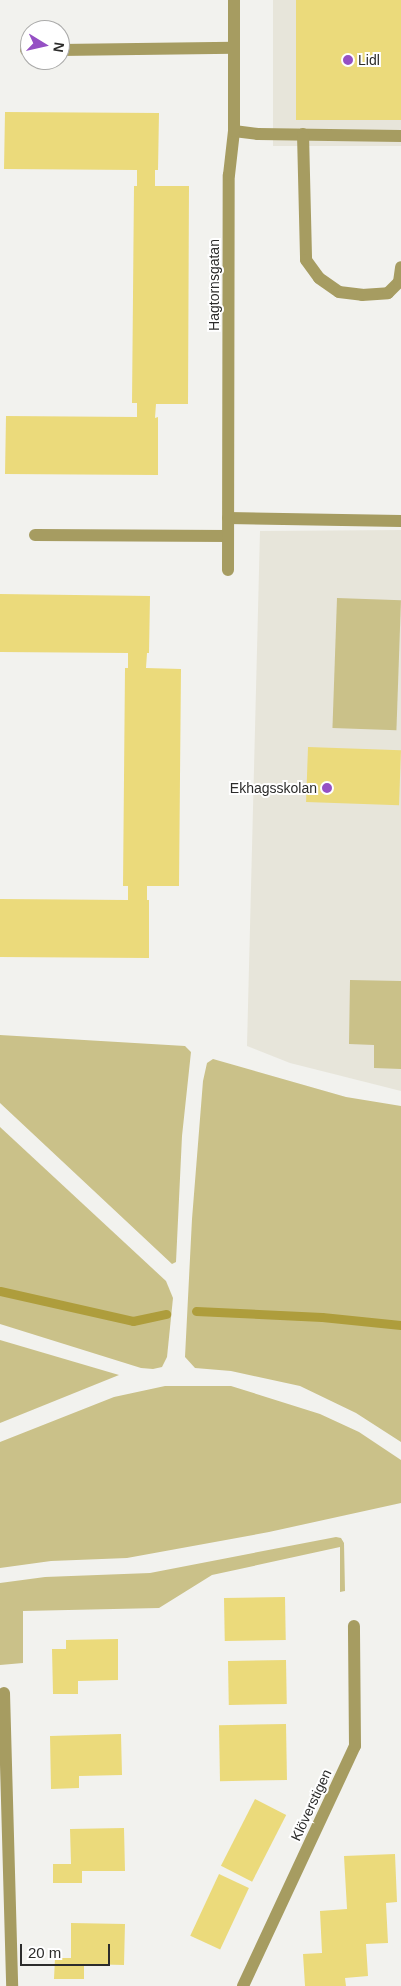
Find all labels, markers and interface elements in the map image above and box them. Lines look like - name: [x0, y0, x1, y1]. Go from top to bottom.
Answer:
- north arrow: [20, 20, 70, 70]
- text: N: [50, 41, 68, 53]
- place label: Lidl: [358, 52, 380, 68]
- marker: Lidl: [342, 54, 354, 66]
- street label: Hagtornsgatan: [206, 239, 222, 331]
- place label: Ekhagsskolan: [230, 780, 317, 796]
- marker: Ekhagsskolan: [321, 782, 333, 794]
- street label: Klöverstigen: [287, 1767, 335, 1843]
- scale bar: [22, 1934, 112, 1966]
- text: 20 m: [28, 1944, 61, 1961]

